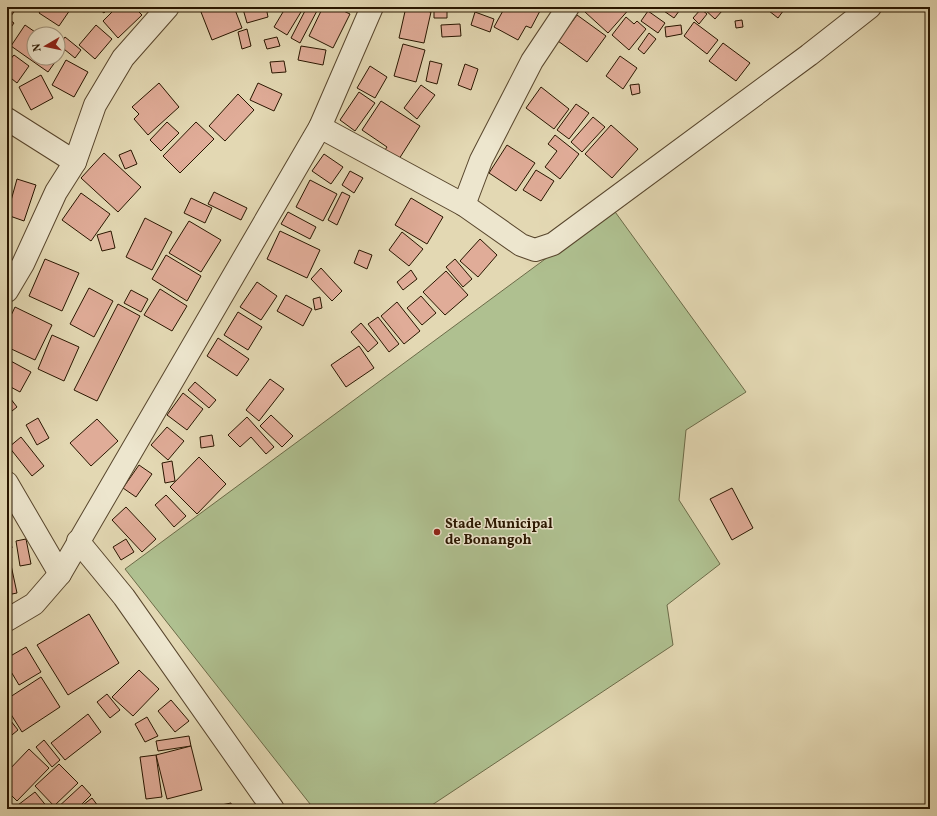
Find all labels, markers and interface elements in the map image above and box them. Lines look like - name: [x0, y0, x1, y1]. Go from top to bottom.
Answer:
- north arrow: [26, 26, 66, 66]
- text: N: [30, 42, 46, 52]
- place label: Stade Municipal de Bonangoh: [445, 515, 553, 550]
- marker: Stade Municipal de Bonangoh: [432, 527, 442, 537]

